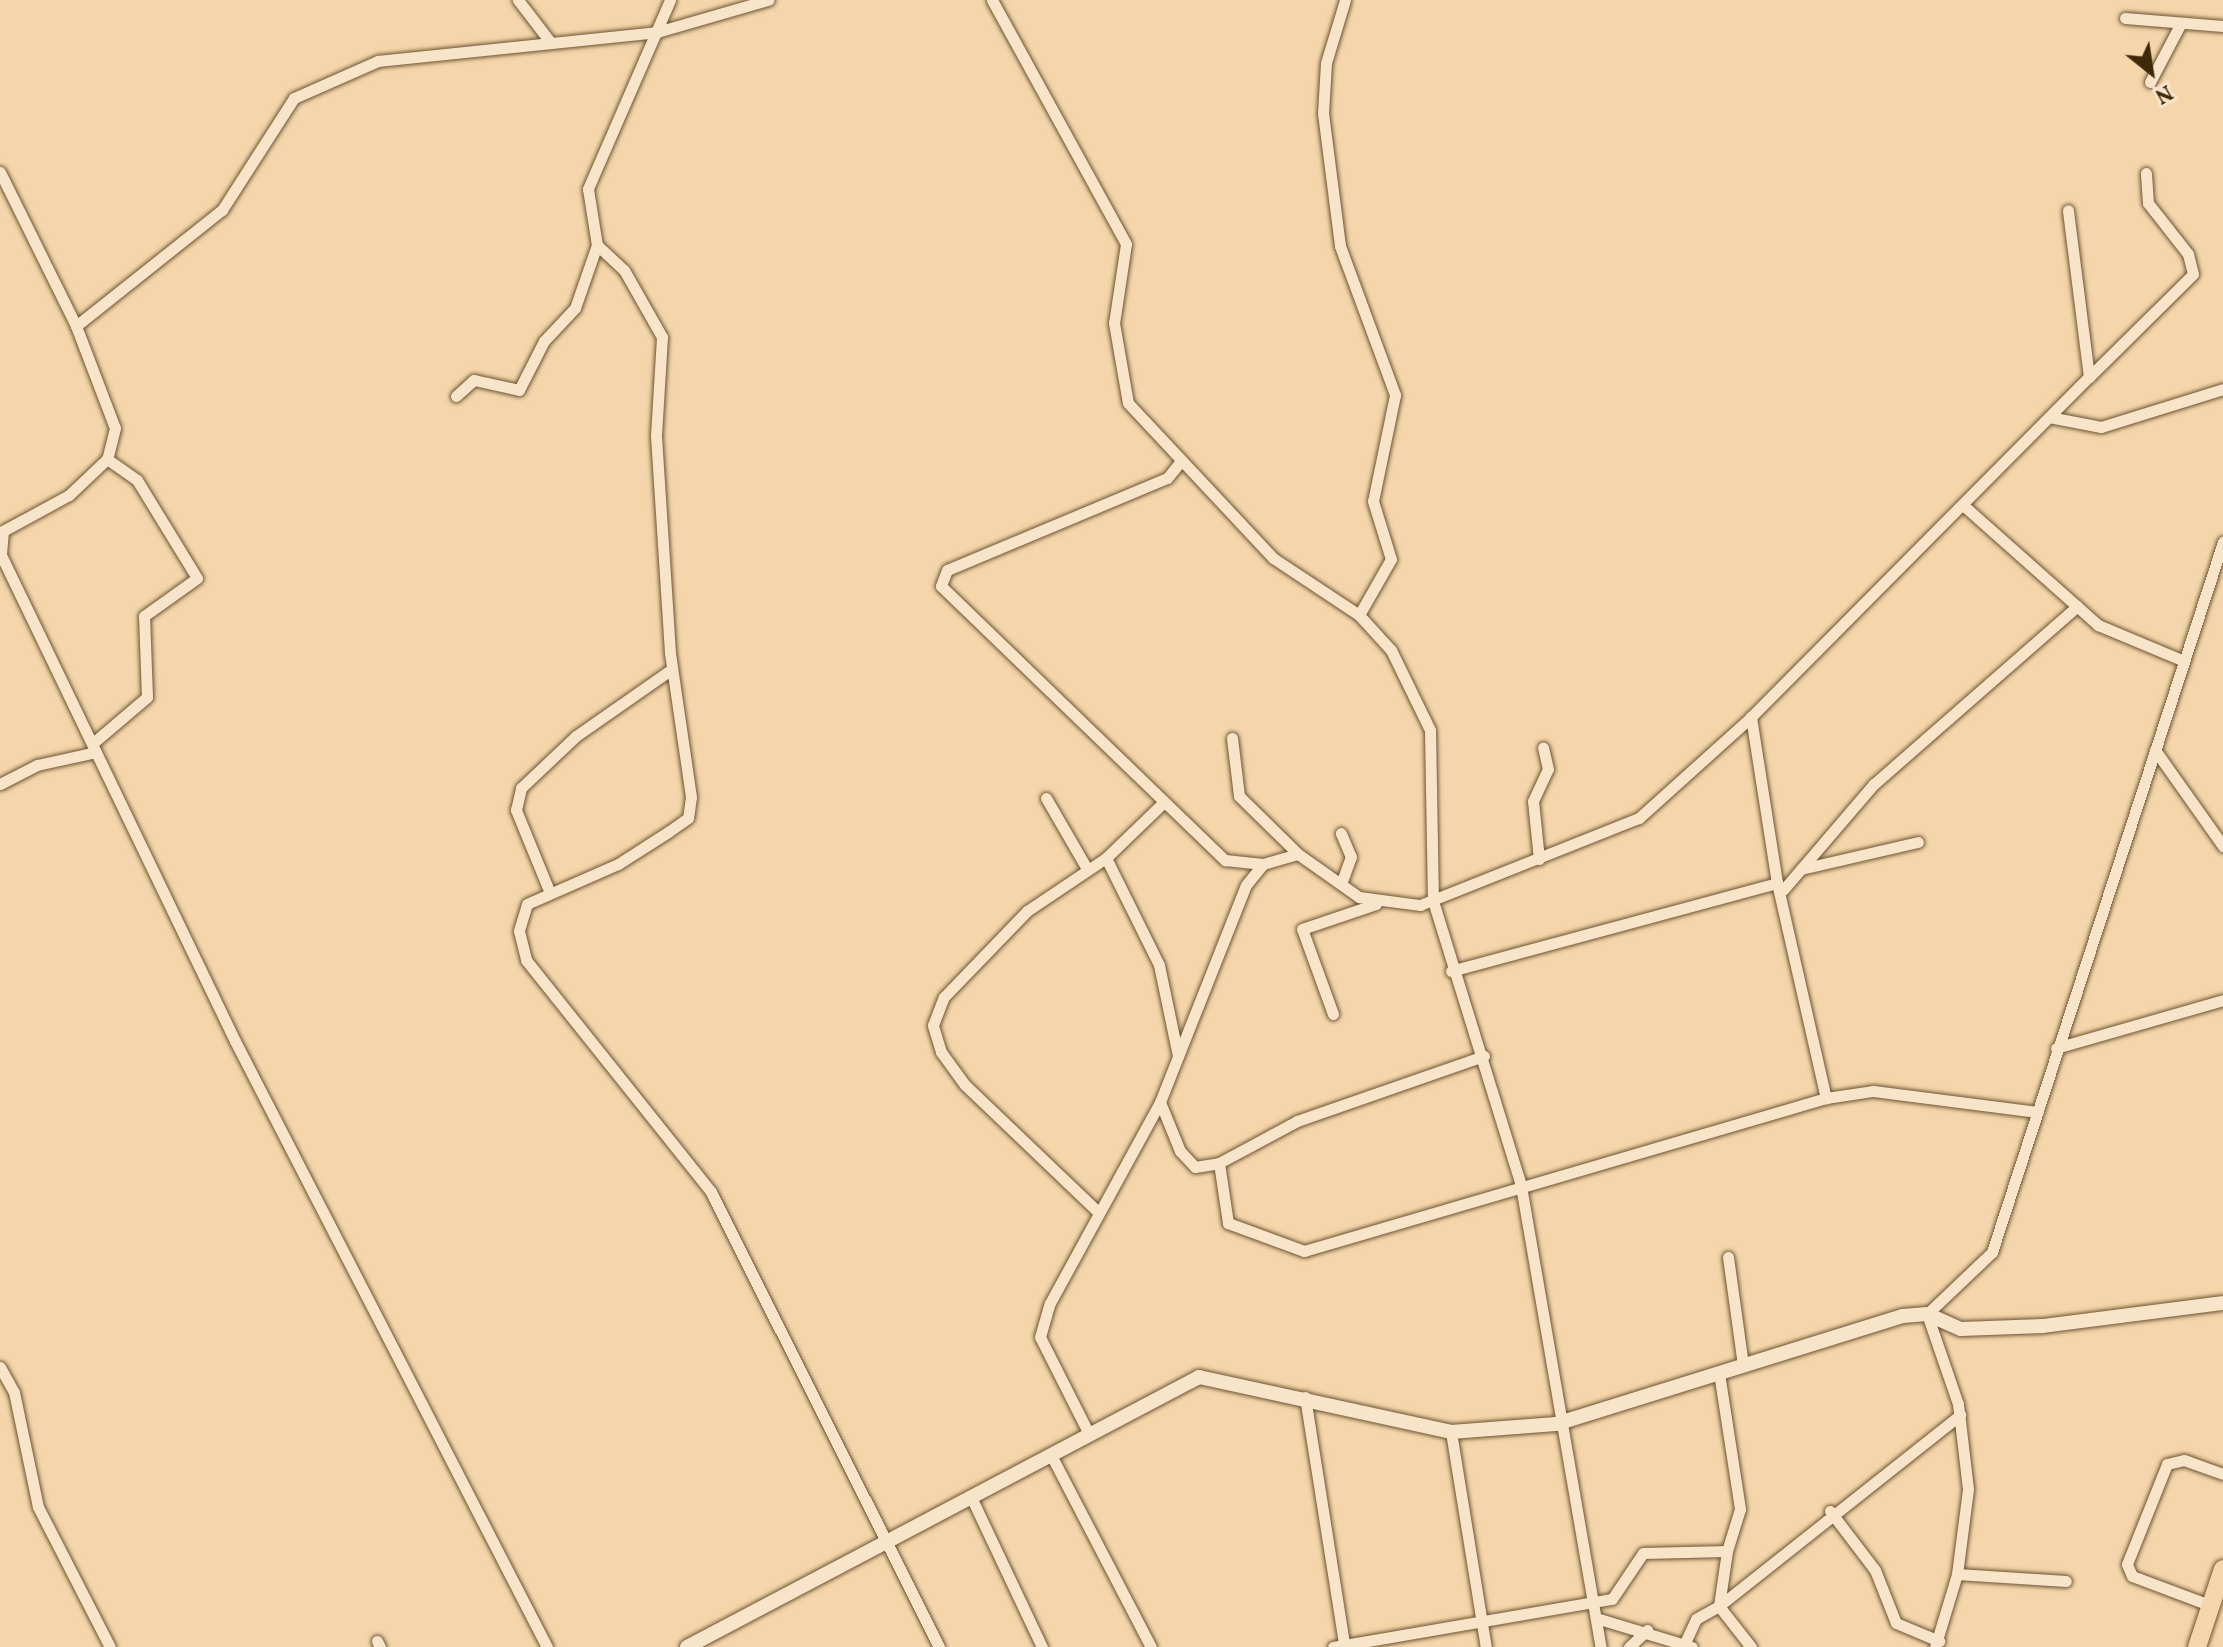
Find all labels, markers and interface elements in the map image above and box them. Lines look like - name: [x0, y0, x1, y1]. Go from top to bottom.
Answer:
- north arrow: [2111, 32, 2191, 112]
- text: N: [2149, 76, 2178, 111]

